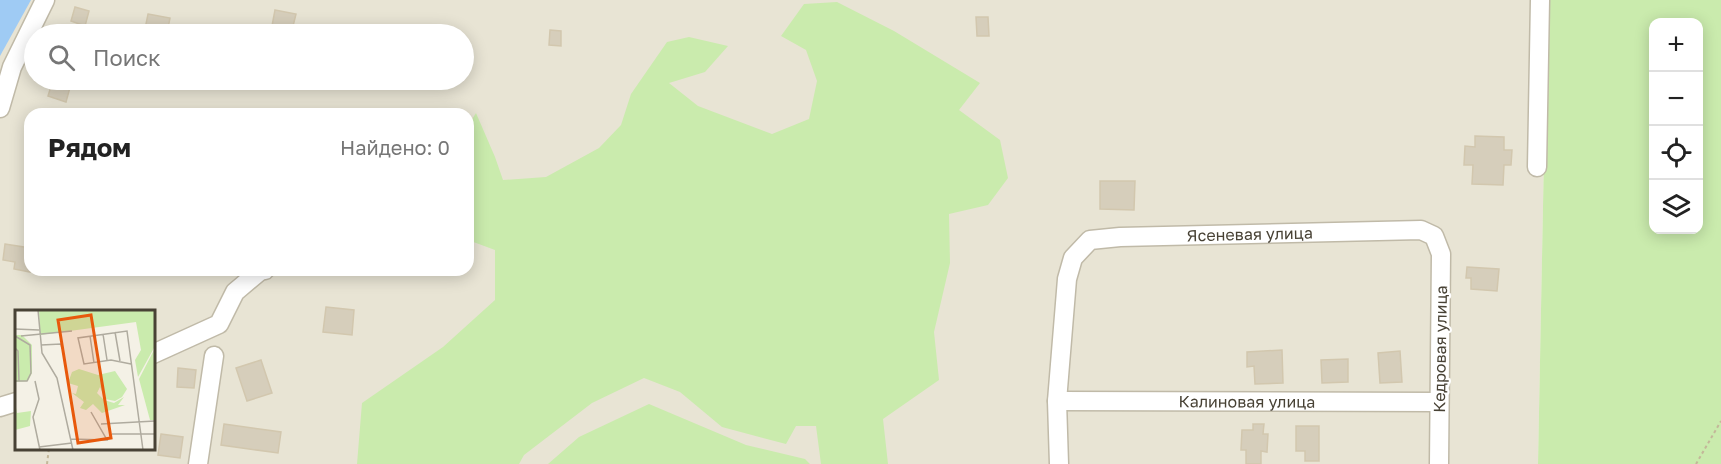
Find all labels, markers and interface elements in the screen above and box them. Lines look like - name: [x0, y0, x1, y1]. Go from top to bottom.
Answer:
- map controls: [1649, 18, 1703, 234]
- button: +: [1649, 18, 1703, 72]
- search box: [24, 24, 474, 90]
- icon: search: [45, 41, 78, 74]
- text: Поиск: [93, 44, 161, 71]
- button: −: [1649, 72, 1703, 126]
- button: locate: [1649, 126, 1703, 180]
- text: Рядом: [48, 132, 131, 163]
- text: Найдено: 0: [340, 135, 450, 159]
- button: layers: [1649, 180, 1703, 234]
- street label: Ясеневая улица: [1186, 223, 1313, 245]
- street label: Кедровая улица: [1429, 285, 1451, 413]
- inset map: [15, 310, 154, 449]
- street label: Калиновая улица: [1179, 391, 1315, 412]

